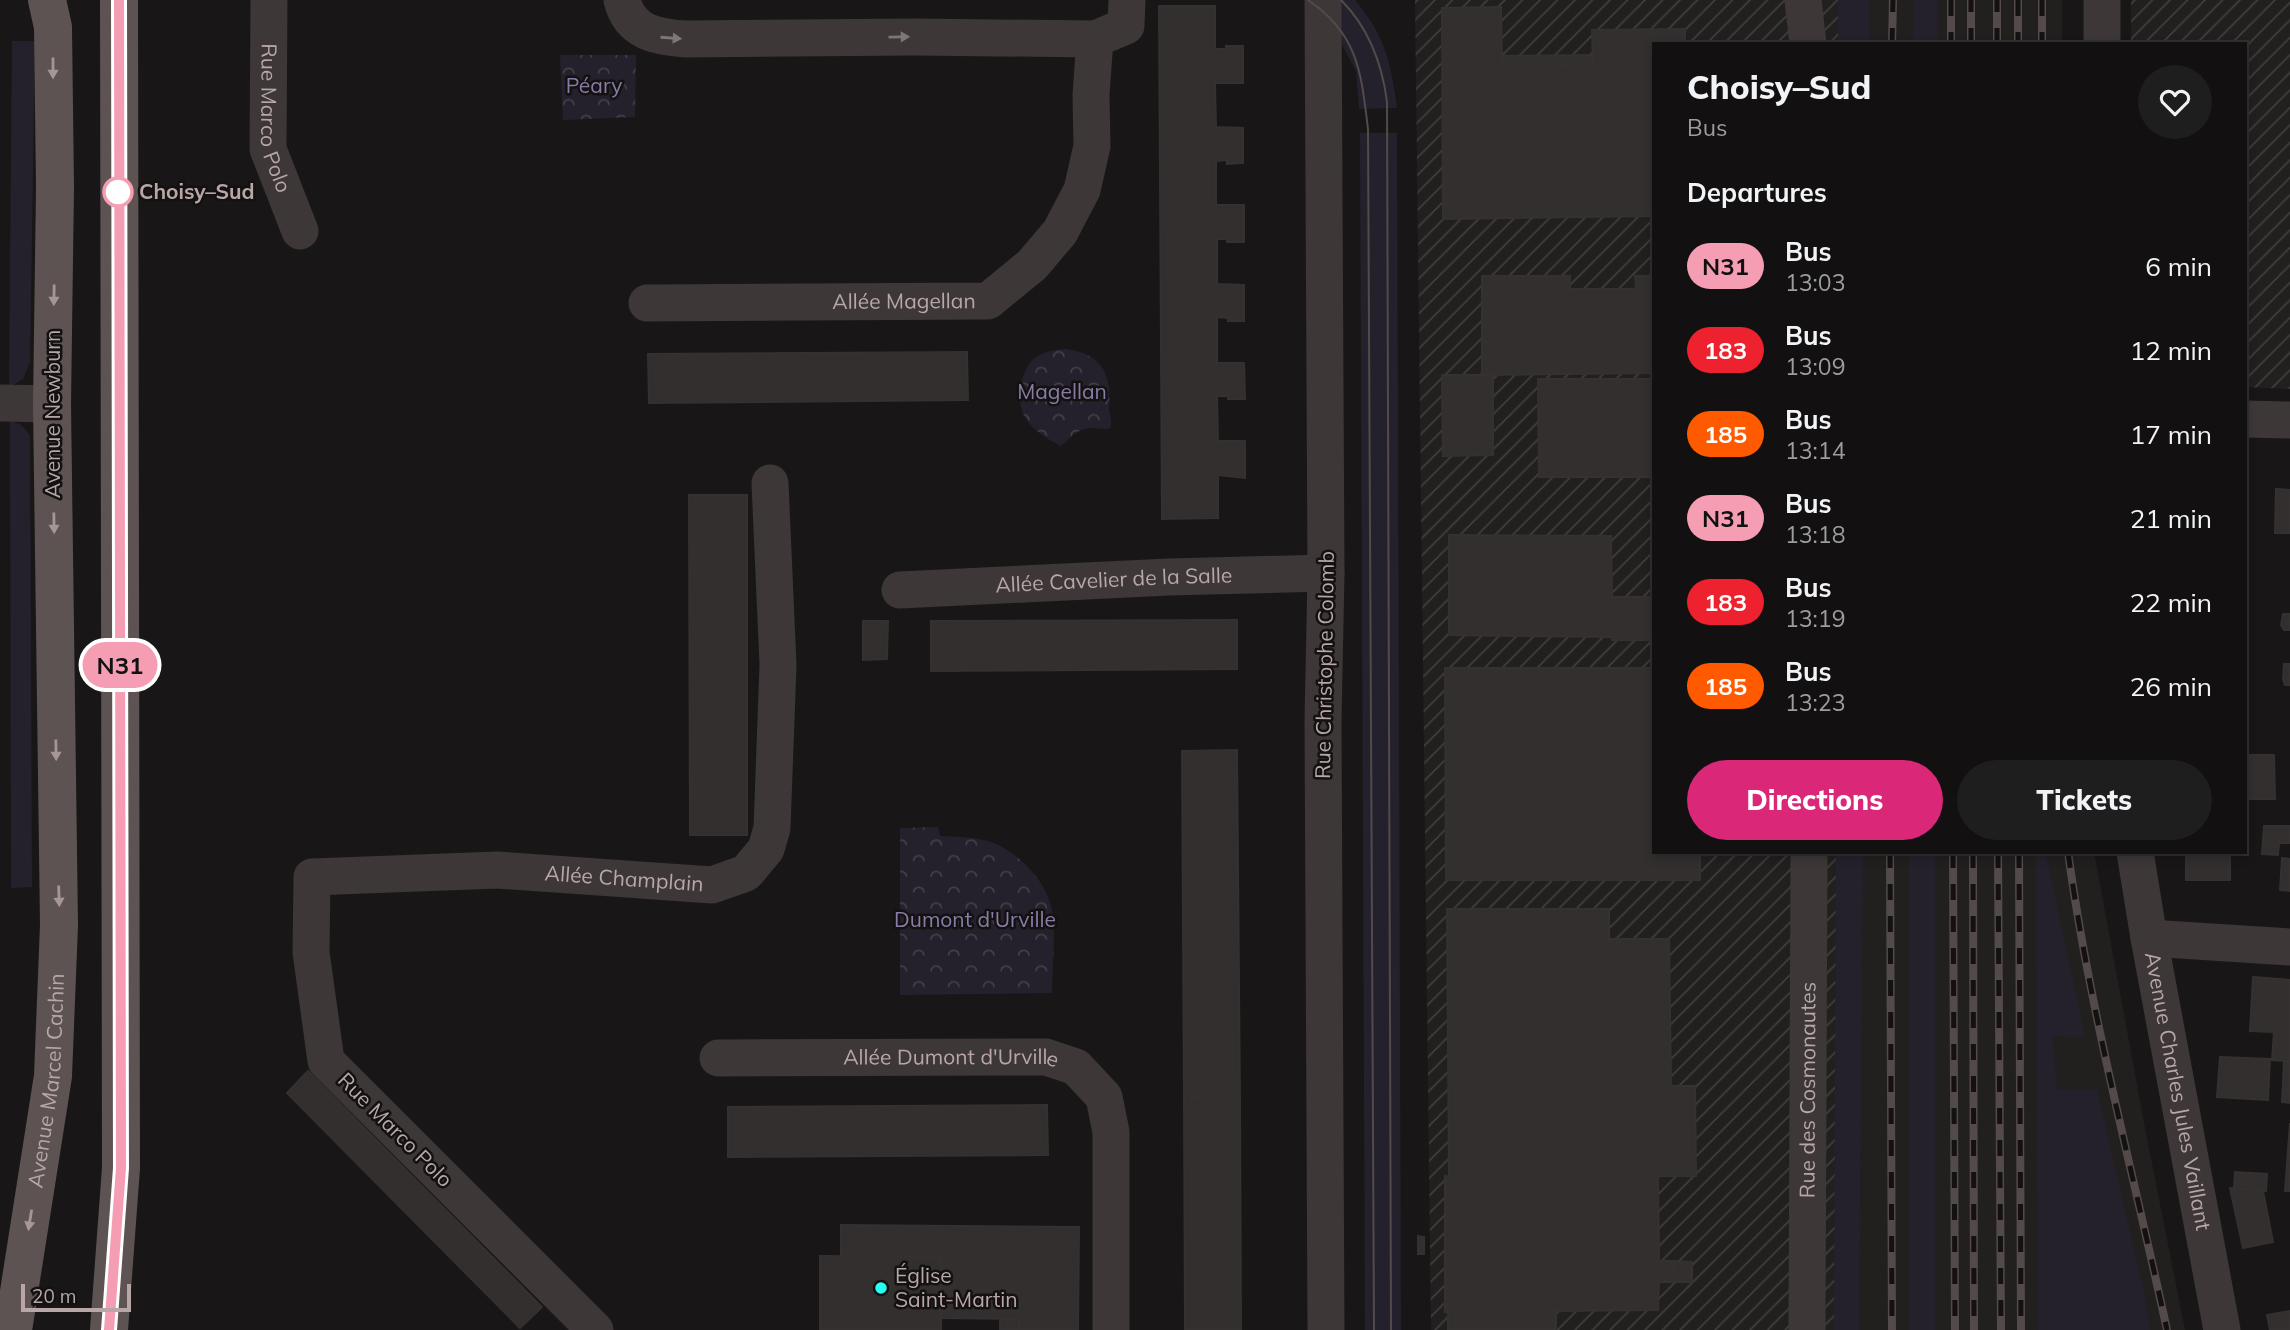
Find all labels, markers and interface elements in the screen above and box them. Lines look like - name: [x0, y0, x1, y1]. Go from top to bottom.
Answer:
- one-way arrow: [888, 31, 910, 43]
- one-way arrow: [661, 33, 683, 44]
- street label: Rue Marco Polo: [256, 43, 298, 196]
- one-way arrow: [47, 57, 59, 79]
- button: heart: [2138, 65, 2212, 139]
- text: Choisy–Sud: [1687, 66, 1871, 107]
- park label: Péary: [566, 72, 622, 98]
- text: Bus: [1687, 113, 1727, 142]
- text: Departures: [1687, 176, 1827, 209]
- marker: Choisy–Sud: [103, 177, 133, 207]
- place label: Choisy–Sud: [139, 178, 255, 204]
- text: Bus: [1785, 235, 1831, 268]
- text: 6 min: [2145, 250, 2212, 283]
- text: N31: [1702, 251, 1749, 281]
- text: 13:03: [1785, 268, 1845, 297]
- one-way arrow: [48, 284, 59, 306]
- street label: Allée Magellan: [832, 287, 976, 314]
- text: Bus: [1785, 319, 1831, 352]
- street label: Avenue Newburn: [39, 330, 65, 498]
- text: 12 min: [2130, 334, 2212, 367]
- text: 183: [1704, 335, 1747, 365]
- text: 13:09: [1785, 352, 1845, 381]
- park label: Magellan: [1017, 378, 1107, 404]
- text: Bus: [1785, 403, 1831, 436]
- text: 17 min: [2130, 418, 2212, 451]
- text: 185: [1704, 419, 1747, 449]
- text: 13:14: [1785, 436, 1845, 465]
- text: Bus: [1785, 487, 1831, 520]
- text: 21 min: [2130, 502, 2212, 535]
- text: N31: [1702, 503, 1749, 533]
- one-way arrow: [48, 512, 59, 534]
- text: 13:18: [1785, 520, 1845, 549]
- street label: Rue Christophe Colomb: [1309, 551, 1339, 779]
- street label: Allée Cavelier de la Salle: [995, 561, 1233, 597]
- text: Bus: [1785, 571, 1831, 604]
- text: 22 min: [2130, 586, 2212, 619]
- text: 183: [1704, 587, 1747, 617]
- text: 13:19: [1785, 604, 1845, 633]
- line badge: N31: [80, 642, 160, 688]
- text: N31: [97, 650, 143, 680]
- text: Bus: [1785, 655, 1831, 688]
- text: 26 min: [2130, 670, 2212, 703]
- text: 185: [1704, 671, 1747, 701]
- text: 13:23: [1785, 688, 1845, 717]
- one-way arrow: [50, 739, 62, 761]
- button: Directions: [1687, 760, 1943, 840]
- button: Tickets: [1957, 760, 2212, 840]
- street label: Allée Champlain: [544, 859, 704, 896]
- one-way arrow: [53, 885, 64, 907]
- park label: Dumont d'Urville: [894, 906, 1056, 932]
- street label: Avenue Charles Jules Vaillant: [2140, 950, 2217, 1232]
- street label: Avenue Marcel Cachin: [22, 973, 69, 1189]
- street label: Rue des Cosmonautes: [1794, 982, 1820, 1198]
- street label: Allée Dumont d'Urville: [843, 1043, 1063, 1072]
- street label: Rue Marco Polo: [333, 1067, 458, 1192]
- one-way arrow: [25, 1209, 36, 1231]
- place label: Église Saint-Martin: [895, 1262, 1018, 1312]
- marker: Église Saint-Martin: [873, 1280, 889, 1296]
- scale bar: [21, 1281, 131, 1313]
- text: 20 m: [32, 1284, 76, 1308]

